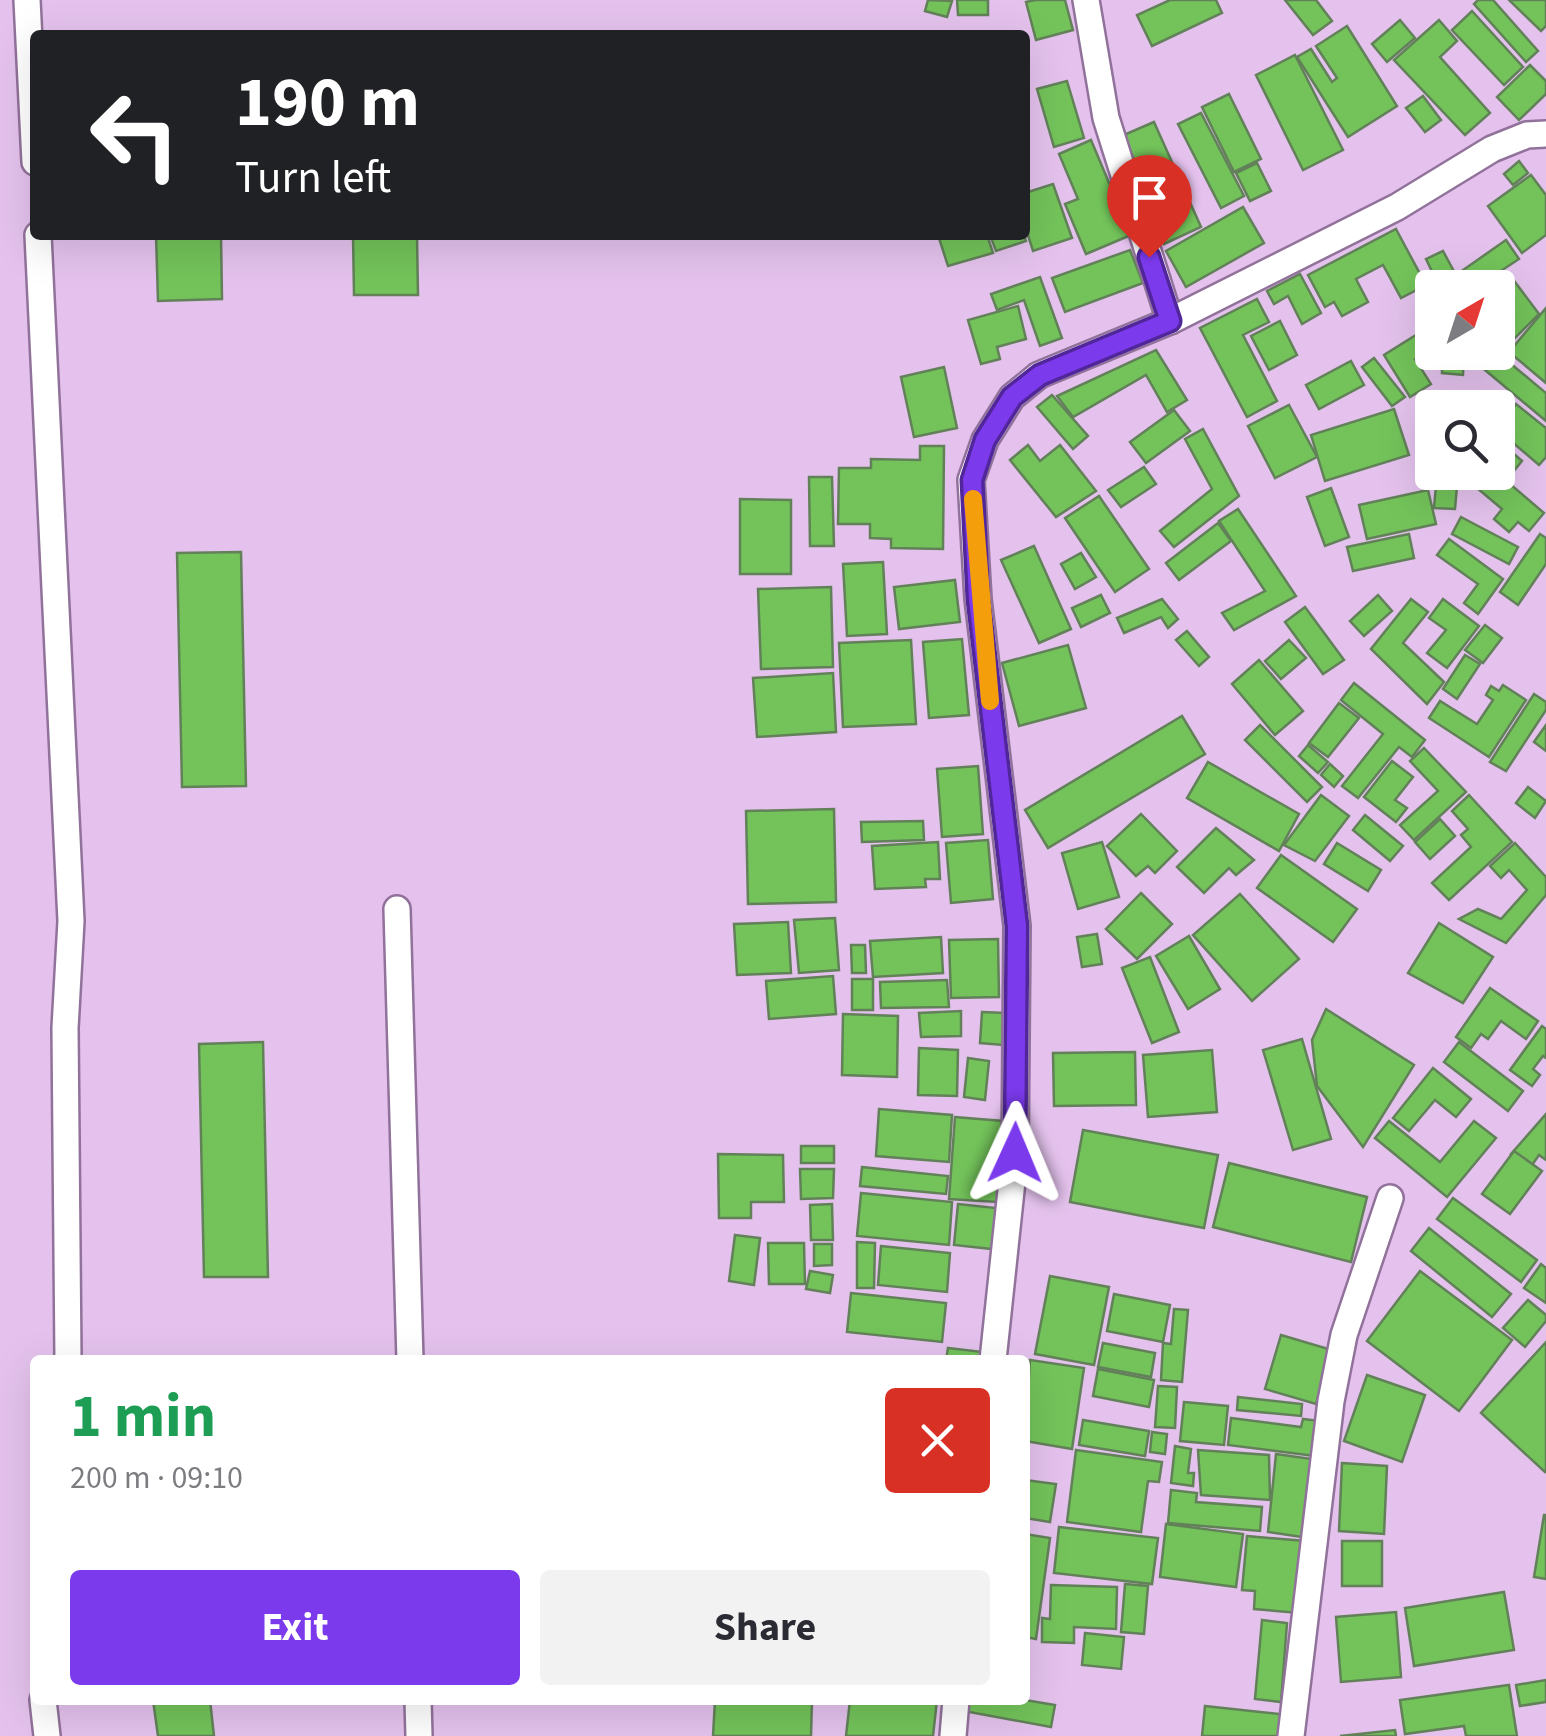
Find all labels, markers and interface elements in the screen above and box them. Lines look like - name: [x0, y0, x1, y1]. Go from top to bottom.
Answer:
- text: 190 m: [235, 53, 420, 153]
- icon: left: [70, 70, 200, 200]
- text: Turn left: [235, 146, 391, 210]
- pin: [1107, 155, 1192, 258]
- icon: arrive: [1122, 170, 1177, 225]
- north arrow: [1415, 270, 1515, 370]
- map controls: [1415, 270, 1515, 490]
- button: search: [1415, 390, 1515, 490]
- position arrow: [963, 1101, 1067, 1205]
- text: 1 min: [70, 1375, 216, 1460]
- button: close: [885, 1388, 990, 1493]
- text: 200 m · 09:10: [70, 1455, 243, 1501]
- button: Exit: [70, 1570, 520, 1685]
- button: Share: [540, 1570, 990, 1685]

